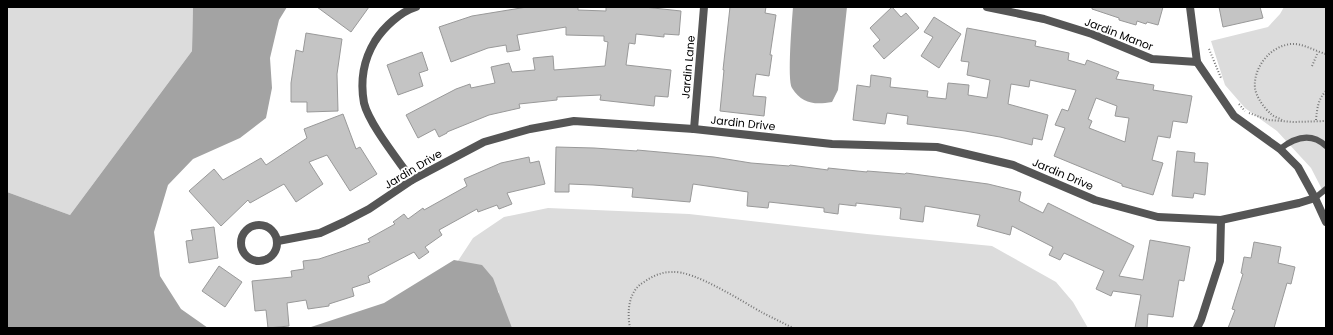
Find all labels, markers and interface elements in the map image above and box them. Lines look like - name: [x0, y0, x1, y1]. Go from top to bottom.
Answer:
- street label: Jardin Manor: [1082, 14, 1156, 54]
- street label: Jardin Lane: [677, 34, 699, 99]
- street label: Jardin Drive: [710, 112, 776, 134]
- street label: Jardin Drive: [381, 145, 445, 193]
- street label: Jardin Drive: [1030, 154, 1096, 194]

